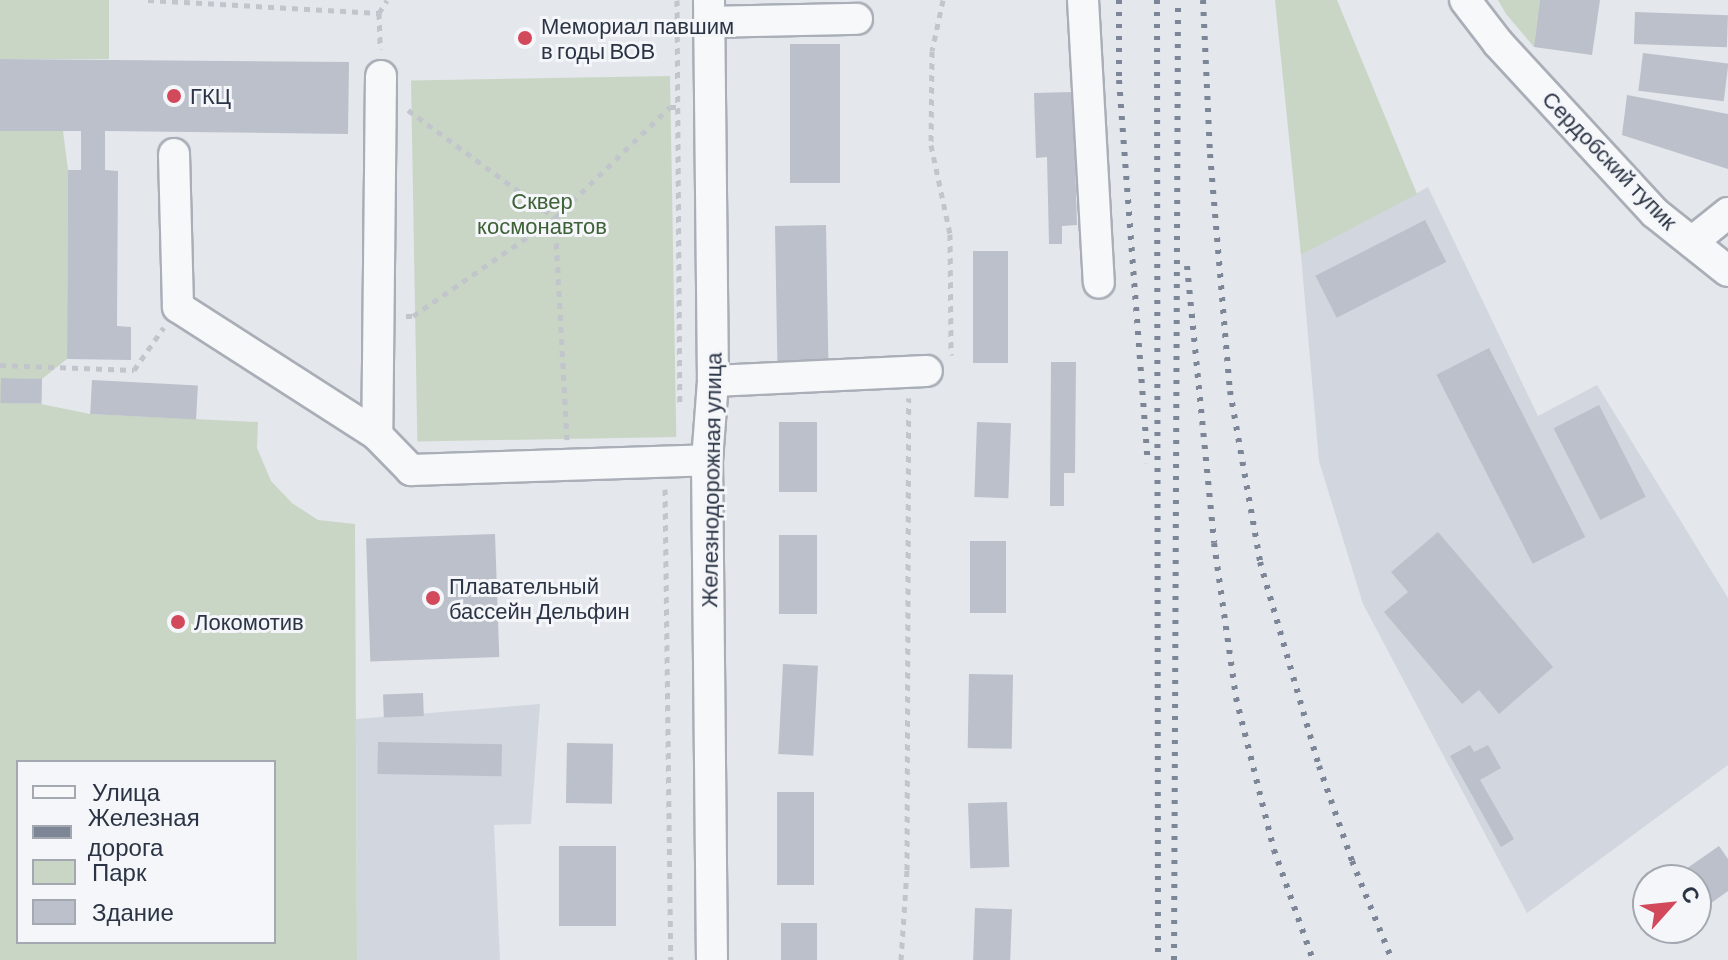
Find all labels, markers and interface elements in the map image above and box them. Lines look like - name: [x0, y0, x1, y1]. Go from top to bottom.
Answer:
- place label: Мемориал павшим в годы ВОВ: [541, 12, 734, 64]
- marker: Мемориал павшим в годы ВОВ: [516, 29, 534, 47]
- place label: ГКЦ: [190, 83, 231, 109]
- street label: Сердобский тупик: [1537, 85, 1683, 235]
- marker: ГКЦ: [165, 87, 183, 105]
- park label: Сквер космонавтов: [477, 187, 607, 238]
- street label: Железнодорожная улица: [696, 352, 726, 608]
- place label: Плавательный бассейн Дельфин: [449, 572, 630, 624]
- marker: Плавательный бассейн Дельфин: [424, 589, 442, 607]
- place label: Локомотив: [194, 609, 304, 635]
- marker: Локомотив: [169, 613, 187, 631]
- legend: [16, 760, 276, 944]
- text: Улица: [92, 777, 160, 806]
- text: Железная дорога: [88, 802, 200, 861]
- text: Парк: [92, 857, 146, 886]
- north arrow: [1632, 864, 1712, 944]
- text: С: [1676, 881, 1707, 907]
- text: Здание: [92, 897, 174, 926]

